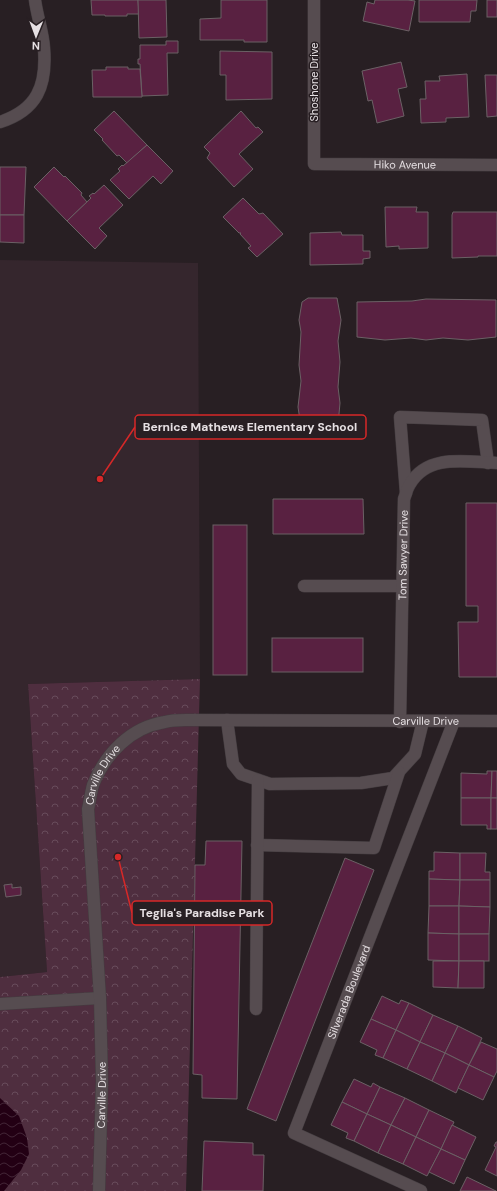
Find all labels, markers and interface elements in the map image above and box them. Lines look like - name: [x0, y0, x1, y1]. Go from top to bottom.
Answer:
- north arrow: [16, 16, 56, 56]
- text: N: [32, 39, 40, 53]
- street label: Shoshone Drive: [307, 42, 321, 122]
- street label: Hiko Avenue: [374, 157, 436, 172]
- callout: Bernice Mathews Elementary School: [135, 415, 366, 439]
- text: Bernice Mathews Elementary School: [143, 419, 357, 435]
- street label: Tom Sawyer Drive: [395, 510, 411, 600]
- street label: Carville Drive: [392, 714, 459, 728]
- street label: Carville Drive: [82, 742, 123, 806]
- callout: Teglia's Paradise Park: [132, 901, 272, 925]
- text: Teglia's Paradise Park: [140, 905, 264, 921]
- street label: Silverada Boulevard: [324, 943, 373, 1041]
- street label: Carville Drive: [94, 1062, 109, 1129]

